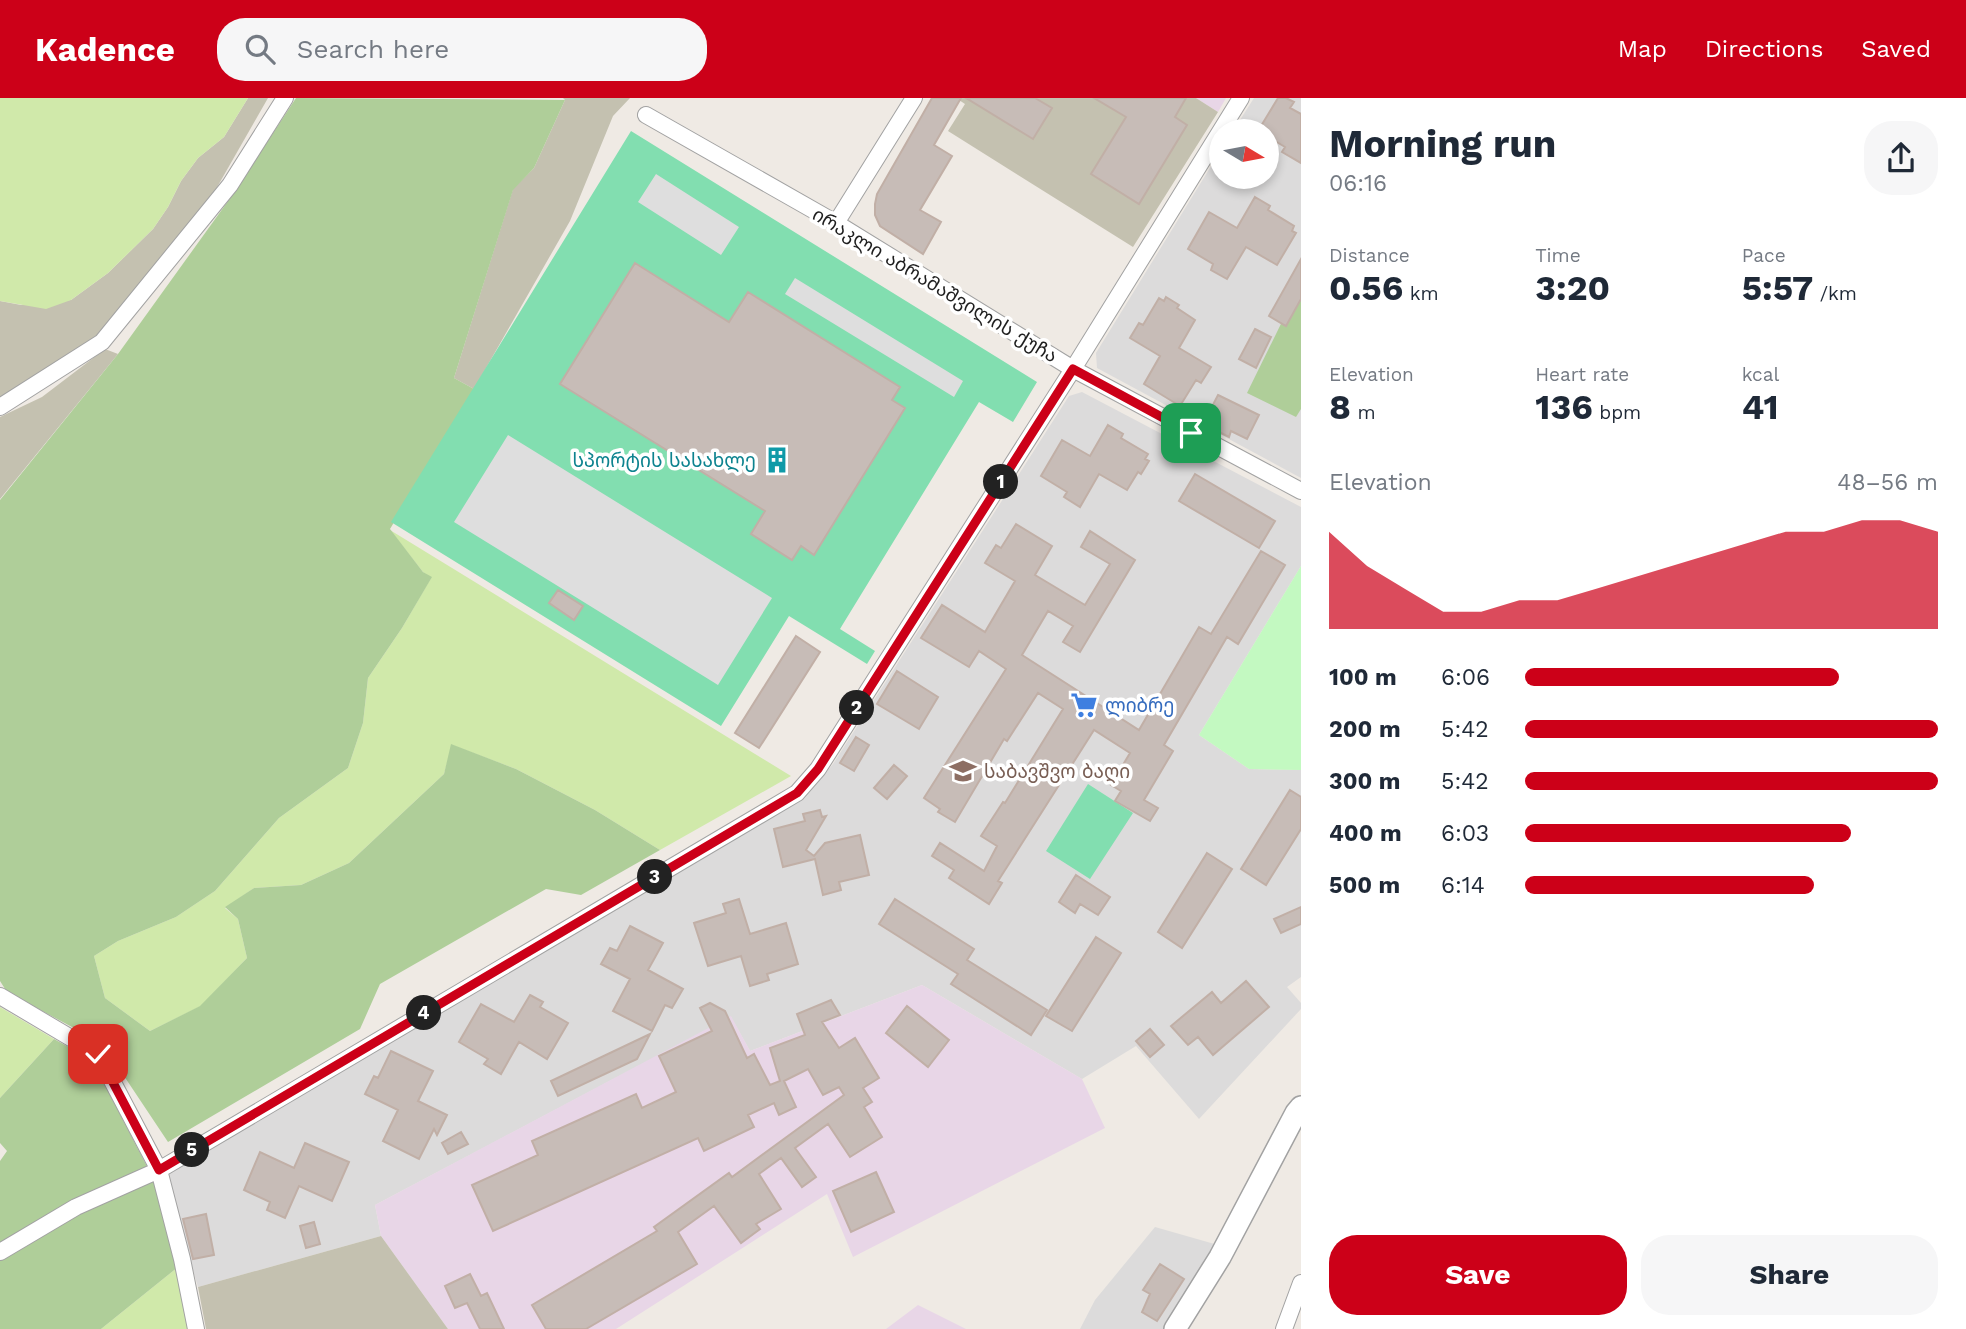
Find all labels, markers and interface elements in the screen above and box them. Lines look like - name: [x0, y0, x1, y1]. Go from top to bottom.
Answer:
- search box: [217, 18, 707, 81]
- text: Kadence: [35, 30, 175, 69]
- icon: search: [241, 30, 279, 68]
- text: Search here: [297, 34, 449, 64]
- text: Map: [1618, 35, 1667, 63]
- text: Directions: [1705, 35, 1823, 63]
- text: Saved: [1861, 35, 1931, 63]
- north arrow: [1209, 119, 1279, 189]
- map controls: [1209, 119, 1279, 189]
- button: share: [1864, 121, 1938, 195]
- text: Morning run: [1329, 122, 1556, 166]
- text: 06:16: [1329, 170, 1387, 197]
- street label: ირაკლი აბრამაშვილის ქუჩა: [808, 203, 1062, 368]
- text: Distance: [1329, 244, 1410, 267]
- text: Time: [1535, 244, 1581, 267]
- text: Pace: [1742, 244, 1786, 267]
- text: 0.56: [1329, 267, 1403, 309]
- text: 3:20: [1535, 267, 1610, 309]
- text: 5:57: [1742, 267, 1813, 309]
- text: km: [1403, 282, 1439, 305]
- text: /km: [1813, 282, 1857, 305]
- text: Elevation: [1329, 363, 1414, 386]
- text: Heart rate: [1535, 363, 1629, 386]
- text: kcal: [1742, 363, 1779, 386]
- text: 8: [1329, 386, 1351, 428]
- text: 136: [1535, 386, 1593, 428]
- text: 41: [1742, 386, 1779, 428]
- text: m: [1351, 401, 1376, 424]
- text: bpm: [1593, 401, 1641, 424]
- pin: [1161, 403, 1221, 463]
- icon: arrive: [1172, 414, 1210, 452]
- building icon: სპორტის სასახლე: [762, 445, 792, 475]
- place label: სპორტის სასახლე: [573, 449, 756, 473]
- pin: 1: [984, 464, 1018, 500]
- text: Elevation: [1329, 469, 1432, 496]
- text: 48–56 m: [1837, 469, 1938, 496]
- text: 1: [996, 470, 1005, 493]
- text: 100 m: [1329, 664, 1397, 691]
- text: 6:06: [1441, 664, 1490, 691]
- pin: 2: [840, 690, 874, 726]
- supermarket icon: ლიბრე: [1069, 690, 1099, 720]
- place label: ლიბრე: [1105, 694, 1174, 718]
- text: 2: [851, 696, 862, 719]
- text: 200 m: [1329, 716, 1401, 743]
- text: 5:42: [1441, 716, 1489, 743]
- school or university icon: საბავშვო ბაღი: [948, 756, 978, 786]
- place label: საბავშვო ბაღი: [984, 760, 1130, 784]
- text: 300 m: [1329, 768, 1400, 795]
- text: 5:42: [1441, 768, 1489, 795]
- text: 400 m: [1329, 820, 1402, 847]
- text: 6:03: [1441, 820, 1489, 847]
- pin: 3: [638, 860, 672, 894]
- text: 3: [649, 865, 660, 888]
- text: 500 m: [1329, 872, 1400, 899]
- text: 6:14: [1441, 872, 1485, 899]
- pin: 4: [406, 996, 442, 1030]
- text: 4: [417, 1001, 430, 1024]
- pin: [68, 1024, 128, 1084]
- icon: check: [79, 1035, 117, 1073]
- pin: 5: [174, 1132, 210, 1168]
- text: 5: [186, 1138, 197, 1161]
- button: Save: [1329, 1235, 1627, 1315]
- button: Share: [1641, 1235, 1938, 1315]

